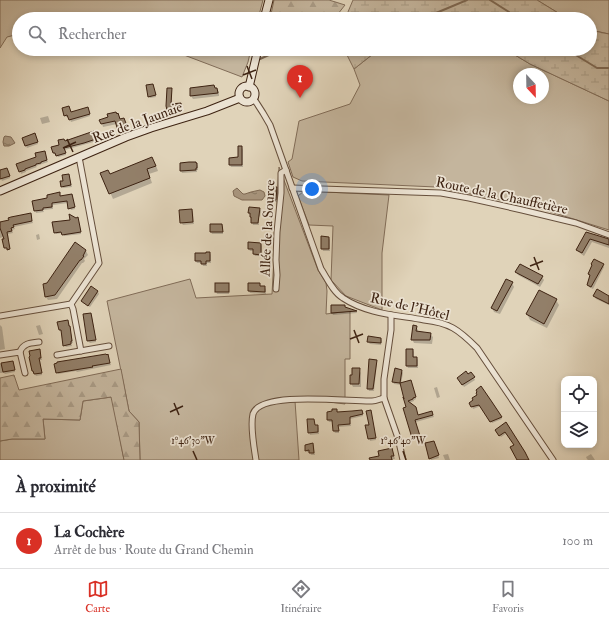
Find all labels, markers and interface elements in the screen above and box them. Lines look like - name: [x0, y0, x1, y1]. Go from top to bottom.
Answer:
- search box: [12, 12, 597, 56]
- icon: search: [26, 23, 48, 45]
- text: Rechercher: [58, 25, 126, 44]
- pin: 1: [287, 65, 313, 98]
- north arrow: [513, 68, 549, 104]
- street label: Rue de la Jaunaie: [90, 98, 185, 147]
- street label: Route de la Chauffetière: [434, 173, 570, 218]
- street label: Allée de la Source: [256, 179, 279, 278]
- your location: [302, 179, 322, 199]
- street label: Rue de l'Hôtel: [369, 289, 452, 324]
- map controls: [561, 376, 597, 448]
- button: locate: [561, 376, 597, 412]
- button: layers: [561, 412, 597, 448]
- text: 1°46'30"W: [171, 435, 216, 447]
- text: 1°46'40"W: [380, 435, 426, 447]
- text: À proximité: [16, 476, 96, 497]
- text: La Cochère: [54, 523, 124, 542]
- text: 1: [27, 533, 31, 549]
- text: 100 m: [562, 533, 593, 549]
- text: Arrêt de bus · Route du Grand Chemin: [54, 542, 254, 558]
- tab: Carte: [85, 578, 110, 615]
- tab: Itinéraire: [280, 578, 322, 615]
- tab: Favoris: [492, 578, 524, 615]

